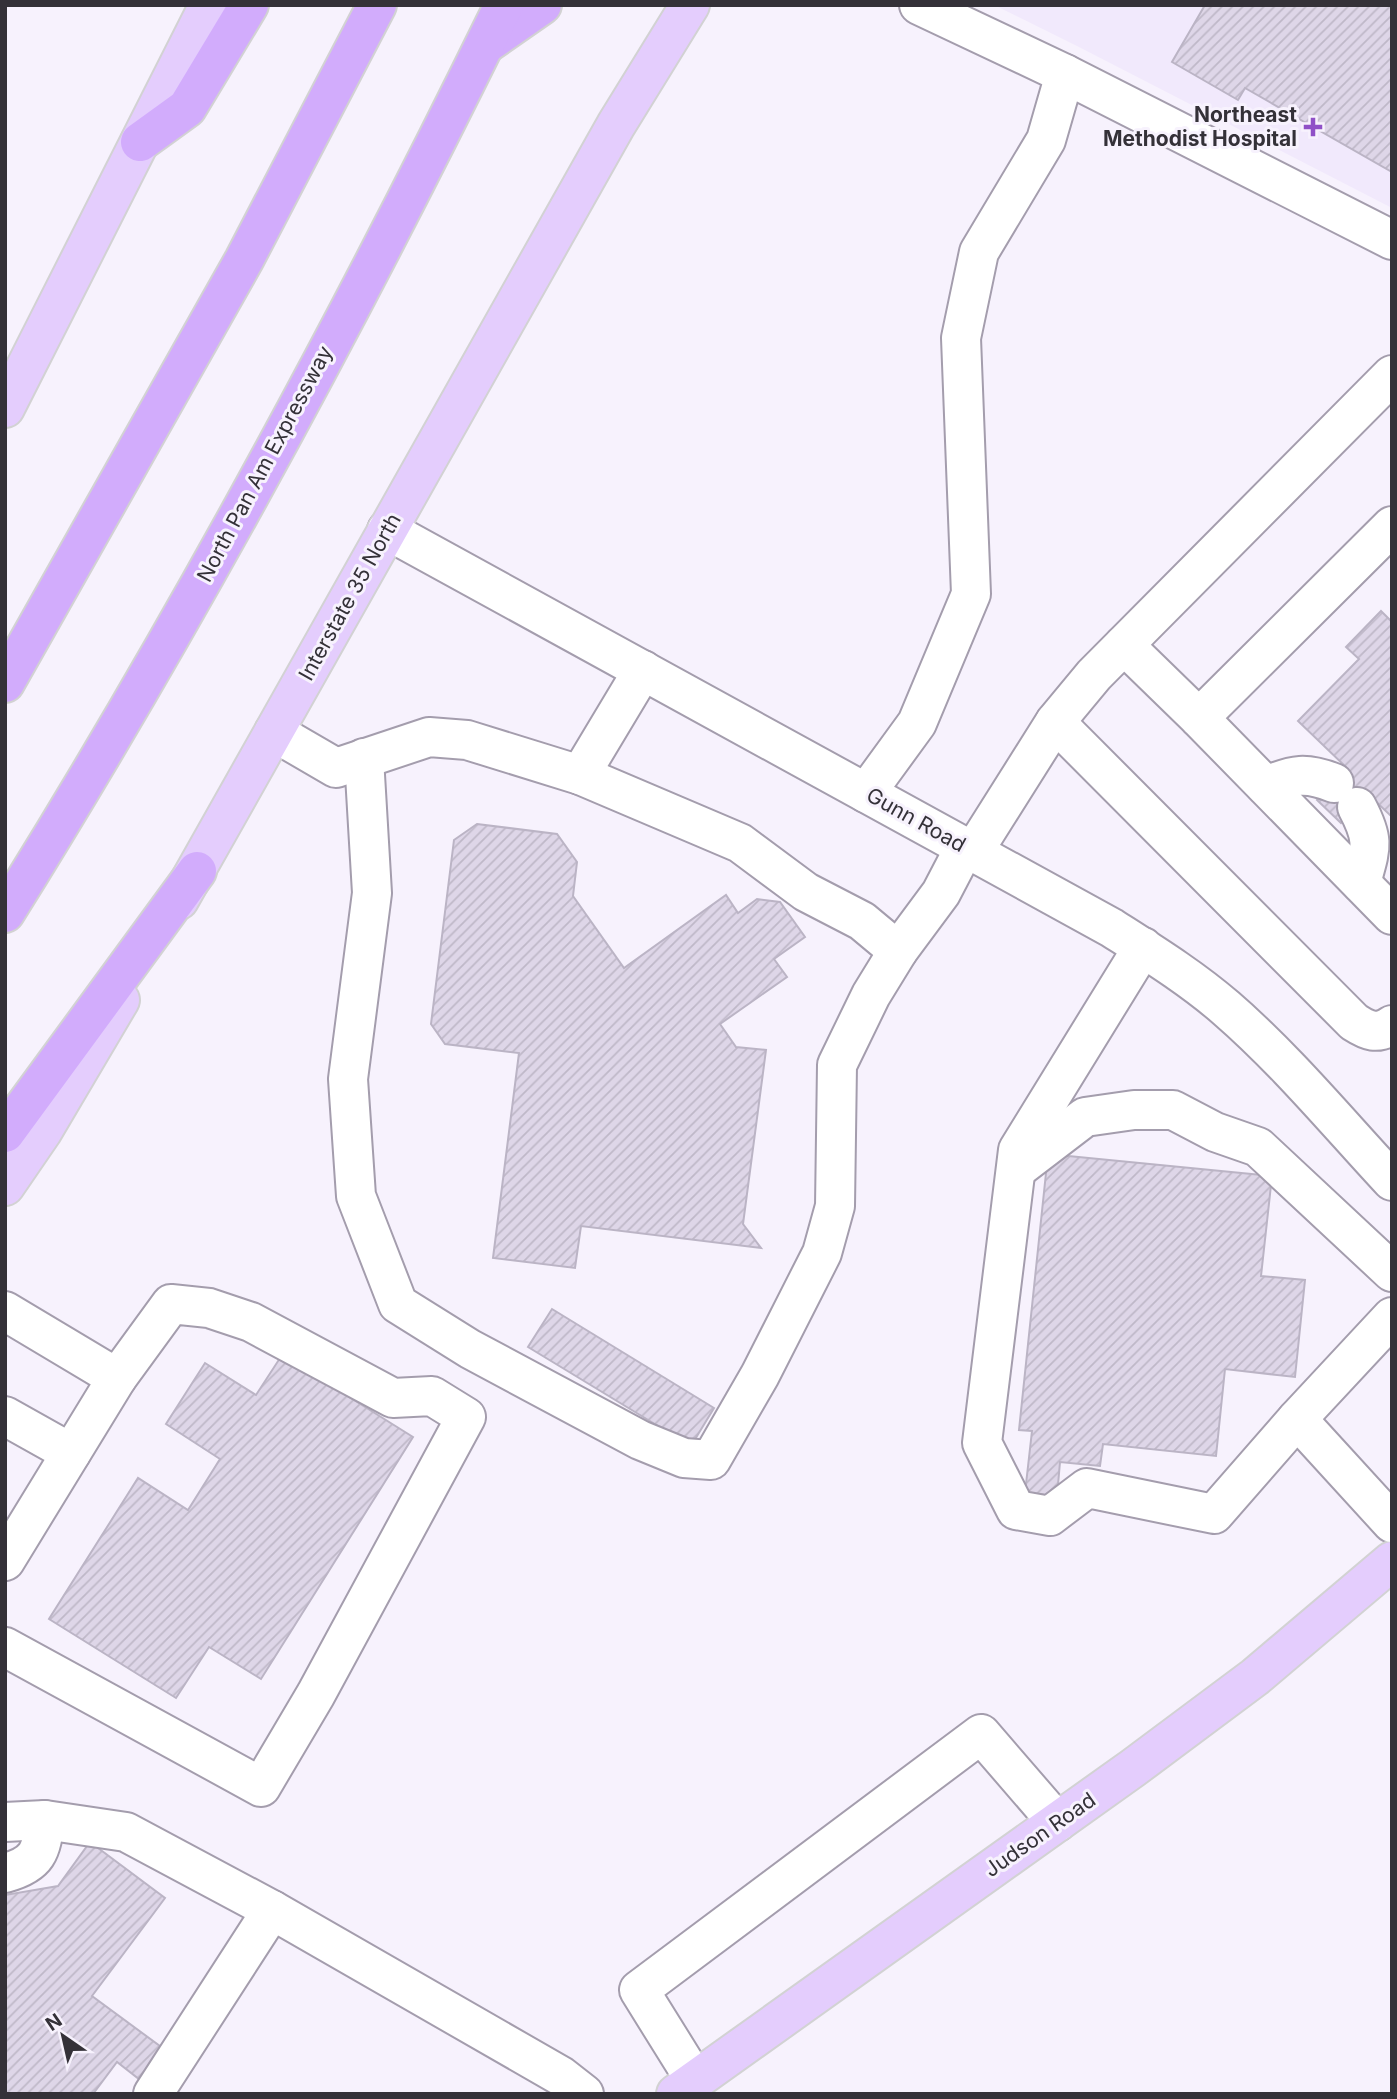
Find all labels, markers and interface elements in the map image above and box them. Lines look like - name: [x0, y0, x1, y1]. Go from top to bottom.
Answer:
- place label: Northeast Methodist Hospital: [1103, 102, 1297, 151]
- marker: Northeast Methodist Hospital: [1303, 117, 1323, 137]
- street label: North Pan Am Expressway: [192, 341, 338, 586]
- street label: Interstate 35 North: [293, 509, 406, 685]
- street label: Gunn Road: [862, 782, 970, 857]
- street label: Judson Road: [979, 1787, 1100, 1882]
- north arrow: [28, 2001, 98, 2071]
- text: N: [41, 2009, 66, 2036]

